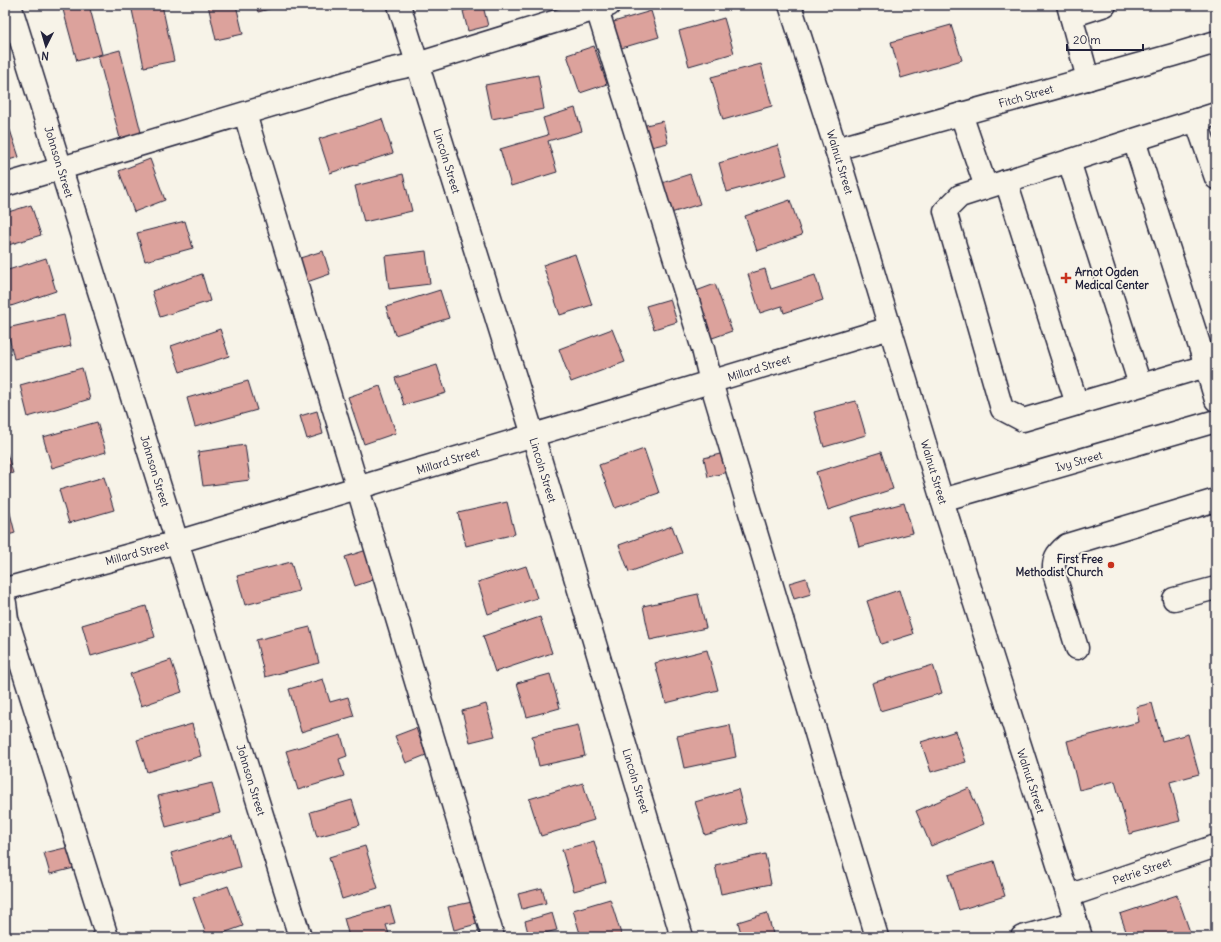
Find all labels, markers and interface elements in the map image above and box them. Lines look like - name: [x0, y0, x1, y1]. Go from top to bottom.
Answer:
- north arrow: [26, 26, 66, 66]
- scale bar: [1067, 26, 1143, 52]
- text: 20 m: [1073, 32, 1101, 47]
- text: N: [41, 49, 50, 63]
- street label: Fitch Street: [997, 81, 1055, 110]
- street label: Johnson Street: [41, 125, 77, 200]
- street label: Lincoln Street: [430, 127, 464, 196]
- street label: Walnut Street: [824, 128, 857, 196]
- place label: Arnot Ogden Medical Center: [1075, 265, 1149, 292]
- marker: Arnot Ogden Medical Center: [1060, 272, 1072, 284]
- street label: Millard Street: [726, 352, 793, 384]
- street label: Johnson Street: [137, 434, 173, 509]
- street label: Lincoln Street: [526, 436, 560, 505]
- street label: Walnut Street: [918, 438, 951, 506]
- street label: Millard Street: [415, 445, 482, 477]
- street label: Ivy Street: [1054, 448, 1104, 474]
- street label: Millard Street: [104, 538, 171, 568]
- place label: First Free Methodist Church: [1015, 552, 1104, 579]
- marker: First Free Methodist Church: [1106, 560, 1116, 570]
- street label: Johnson Street: [233, 743, 269, 818]
- street label: Lincoln Street: [619, 747, 653, 816]
- street label: Walnut Street: [1014, 747, 1048, 815]
- street label: Petrie Street: [1111, 854, 1173, 887]

